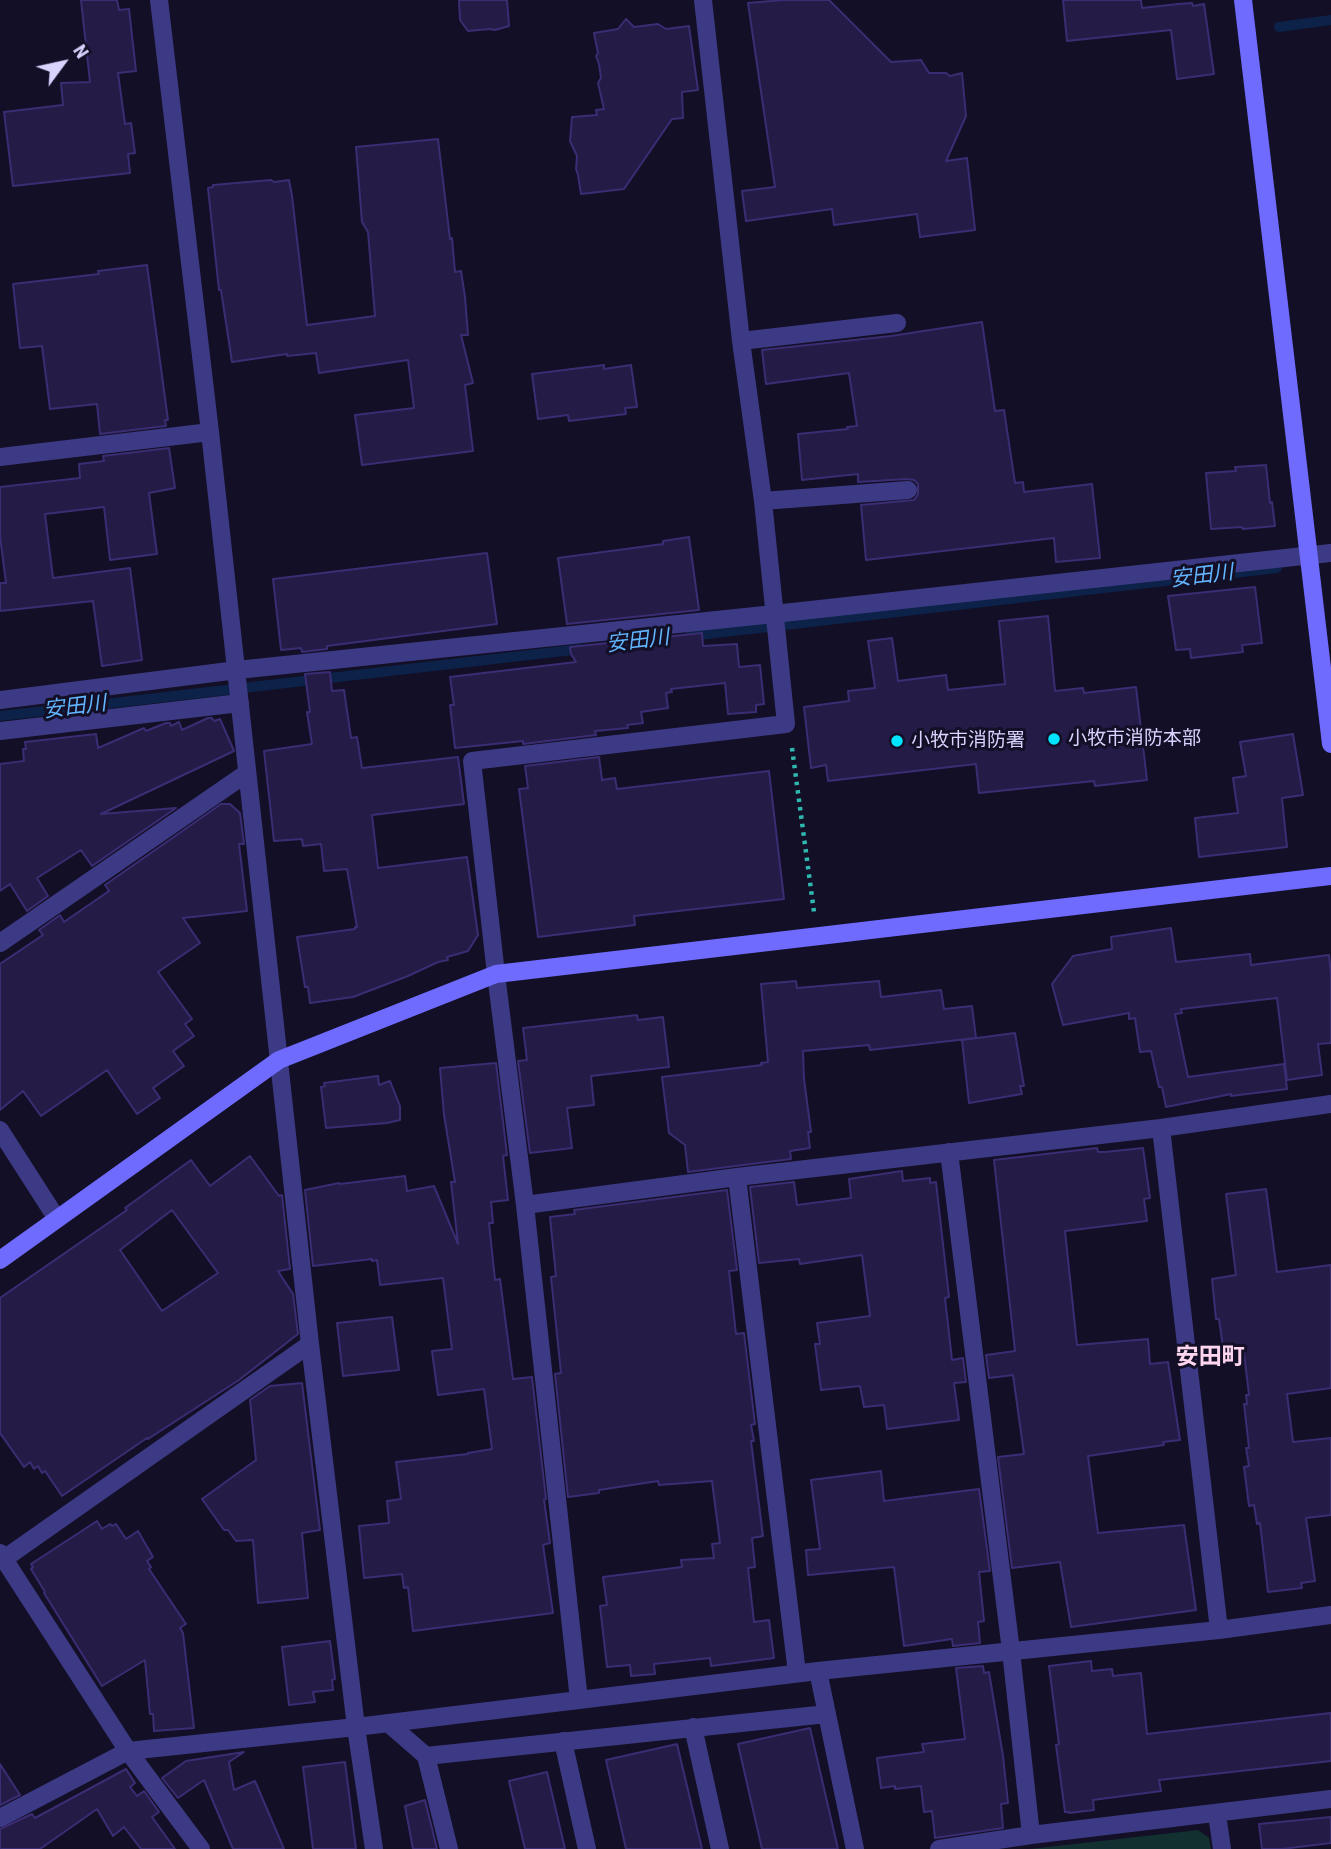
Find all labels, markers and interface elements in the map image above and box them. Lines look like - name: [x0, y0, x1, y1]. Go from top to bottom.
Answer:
- north arrow: [28, 28, 98, 98]
- text: N: [68, 40, 94, 62]
- water label: 安田川: [1169, 561, 1235, 593]
- water label: 安田川: [605, 626, 671, 658]
- water label: 安田川: [42, 692, 108, 724]
- place label: 小牧市消防本部: [1068, 728, 1201, 750]
- place label: 小牧市消防署: [911, 730, 1025, 752]
- marker: 小牧市消防本部: [1046, 731, 1062, 747]
- marker: 小牧市消防署: [889, 733, 905, 749]
- district label: 安田町: [1176, 1344, 1244, 1372]

